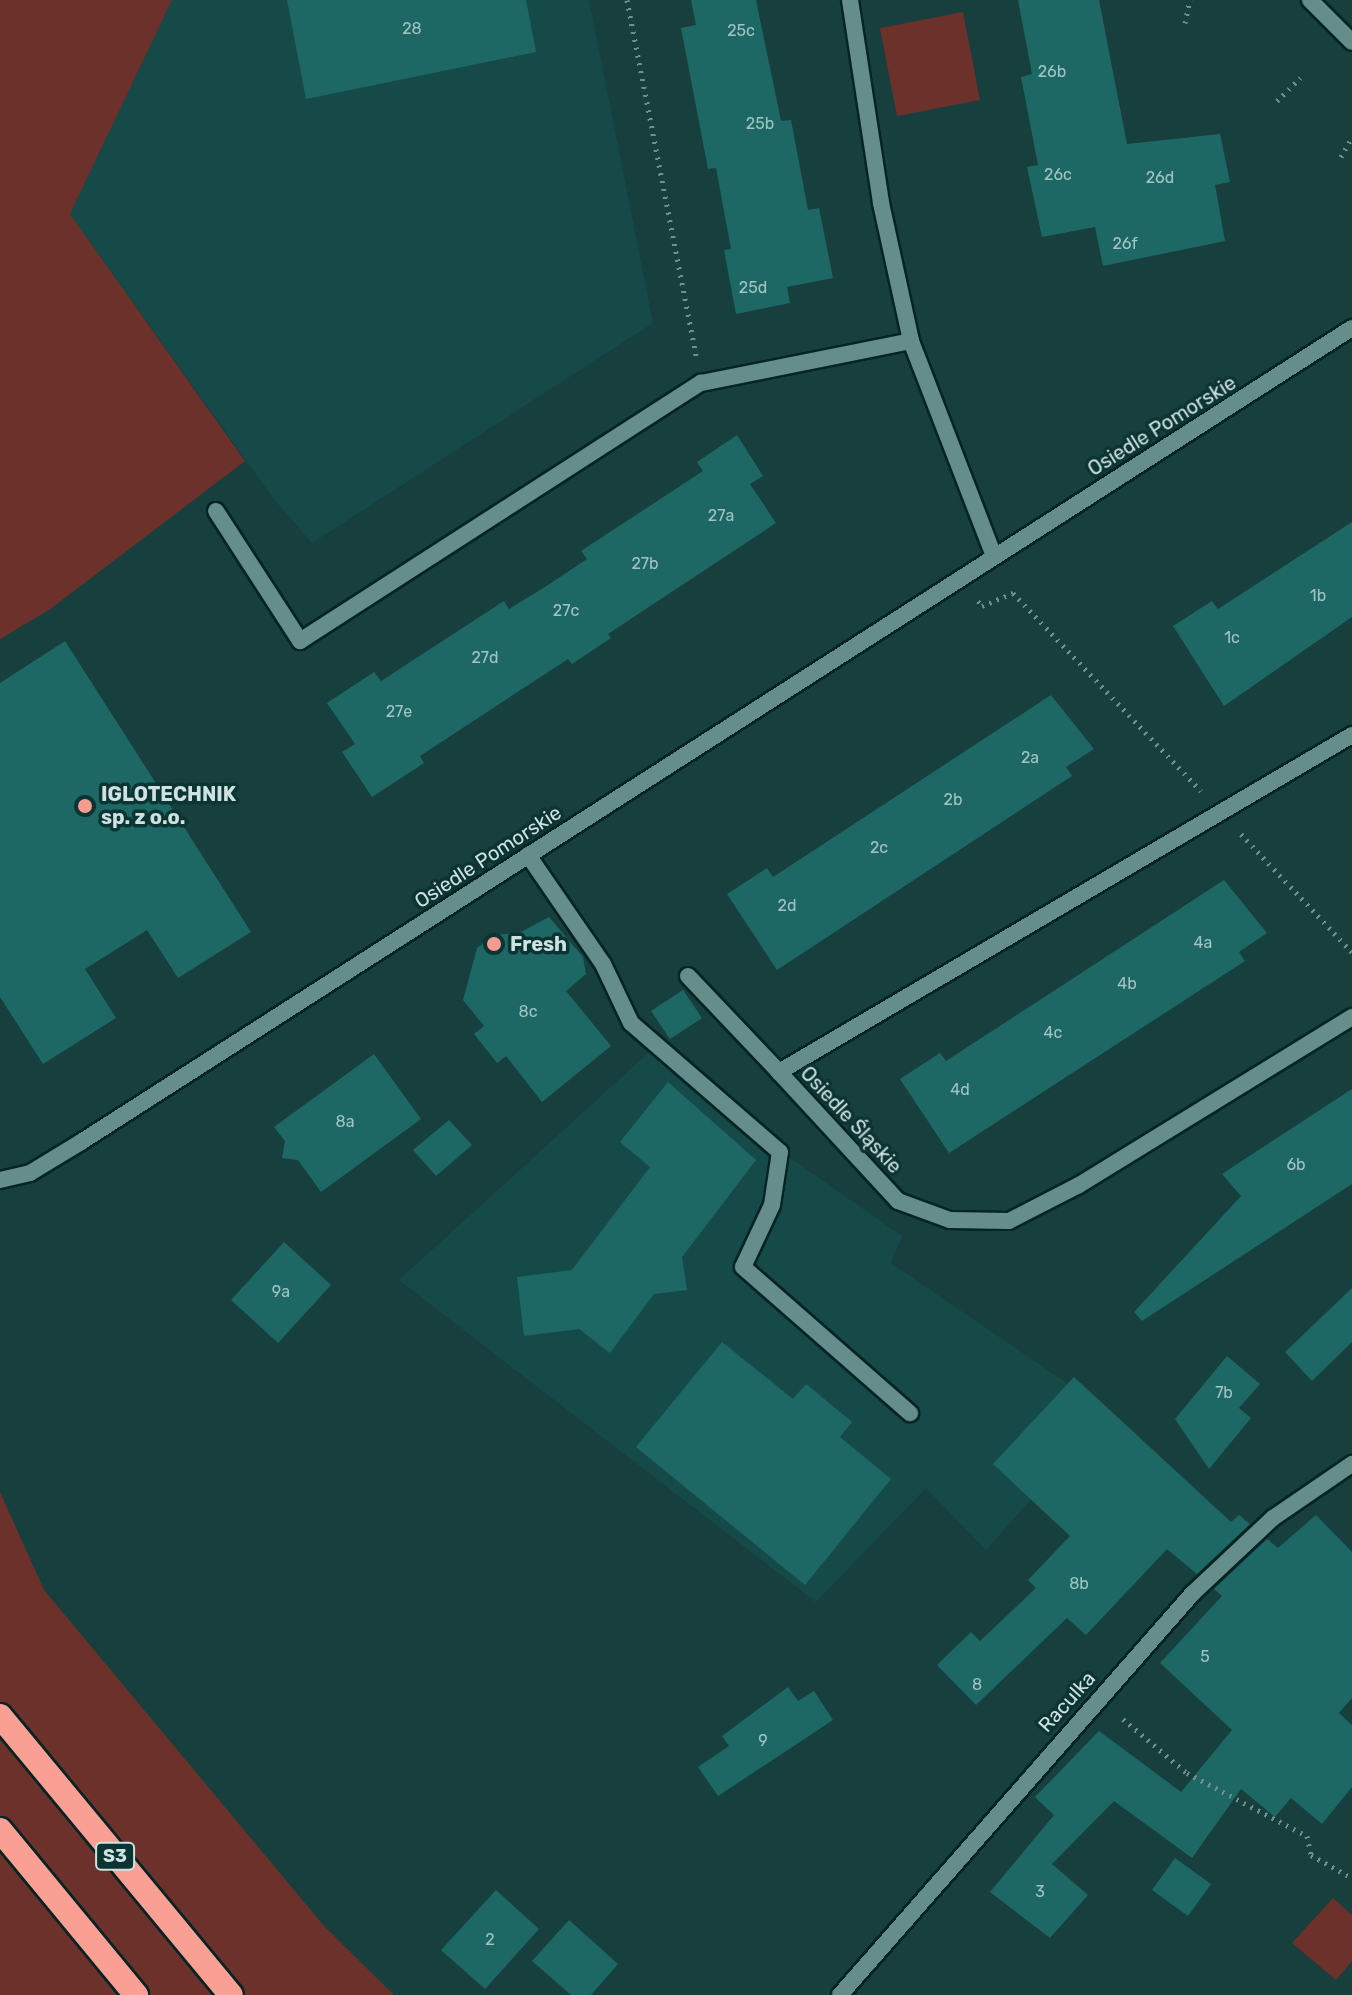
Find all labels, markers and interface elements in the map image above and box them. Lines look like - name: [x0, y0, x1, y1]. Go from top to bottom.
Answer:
- house number: 28: [402, 19, 422, 39]
- house number: 25c: [727, 21, 755, 41]
- house number: 26b: [1038, 62, 1066, 82]
- house number: 25b: [746, 114, 774, 134]
- house number: 26c: [1044, 165, 1072, 185]
- house number: 26d: [1146, 168, 1174, 188]
- house number: 26f: [1112, 234, 1138, 254]
- house number: 25d: [739, 278, 767, 298]
- street label: Osiedle Pomorskie: [1083, 371, 1241, 481]
- house number: 27a: [708, 506, 734, 526]
- house number: 27b: [631, 554, 659, 574]
- house number: 1b: [1310, 586, 1326, 606]
- house number: 27c: [553, 601, 579, 621]
- house number: 1c: [1224, 628, 1240, 648]
- house number: 27d: [471, 648, 499, 668]
- house number: 27e: [386, 702, 412, 722]
- house number: 2a: [1021, 748, 1039, 768]
- place label: IGLOTECHNIK sp. z o.o.: [101, 782, 236, 829]
- house number: 2b: [944, 790, 962, 810]
- marker: IGLOTECHNIK sp. z o.o.: [76, 797, 94, 815]
- street label: Osiedle Pomorskie: [410, 801, 566, 913]
- house number: 2c: [870, 838, 888, 858]
- house number: 2d: [778, 896, 796, 916]
- place label: Fresh: [510, 932, 567, 956]
- house number: 4a: [1194, 933, 1212, 953]
- marker: Fresh: [485, 935, 503, 953]
- house number: 4b: [1117, 974, 1137, 994]
- house number: 8c: [518, 1002, 538, 1022]
- house number: 4c: [1044, 1023, 1062, 1043]
- street label: Osiedle Śląskie: [795, 1062, 907, 1178]
- house number: 4d: [950, 1080, 970, 1100]
- house number: 8a: [335, 1112, 355, 1132]
- house number: 6b: [1286, 1155, 1306, 1175]
- house number: 9a: [272, 1282, 290, 1302]
- house number: 7b: [1215, 1383, 1233, 1403]
- house number: 8b: [1069, 1574, 1089, 1594]
- house number: 5: [1200, 1647, 1210, 1667]
- street label: Raculka: [1034, 1667, 1100, 1737]
- house number: 8: [972, 1675, 982, 1695]
- house number: 9: [758, 1731, 768, 1751]
- road number: S3: [95, 1842, 135, 1870]
- house number: 3: [1035, 1882, 1045, 1902]
- house number: 2: [485, 1930, 495, 1950]

